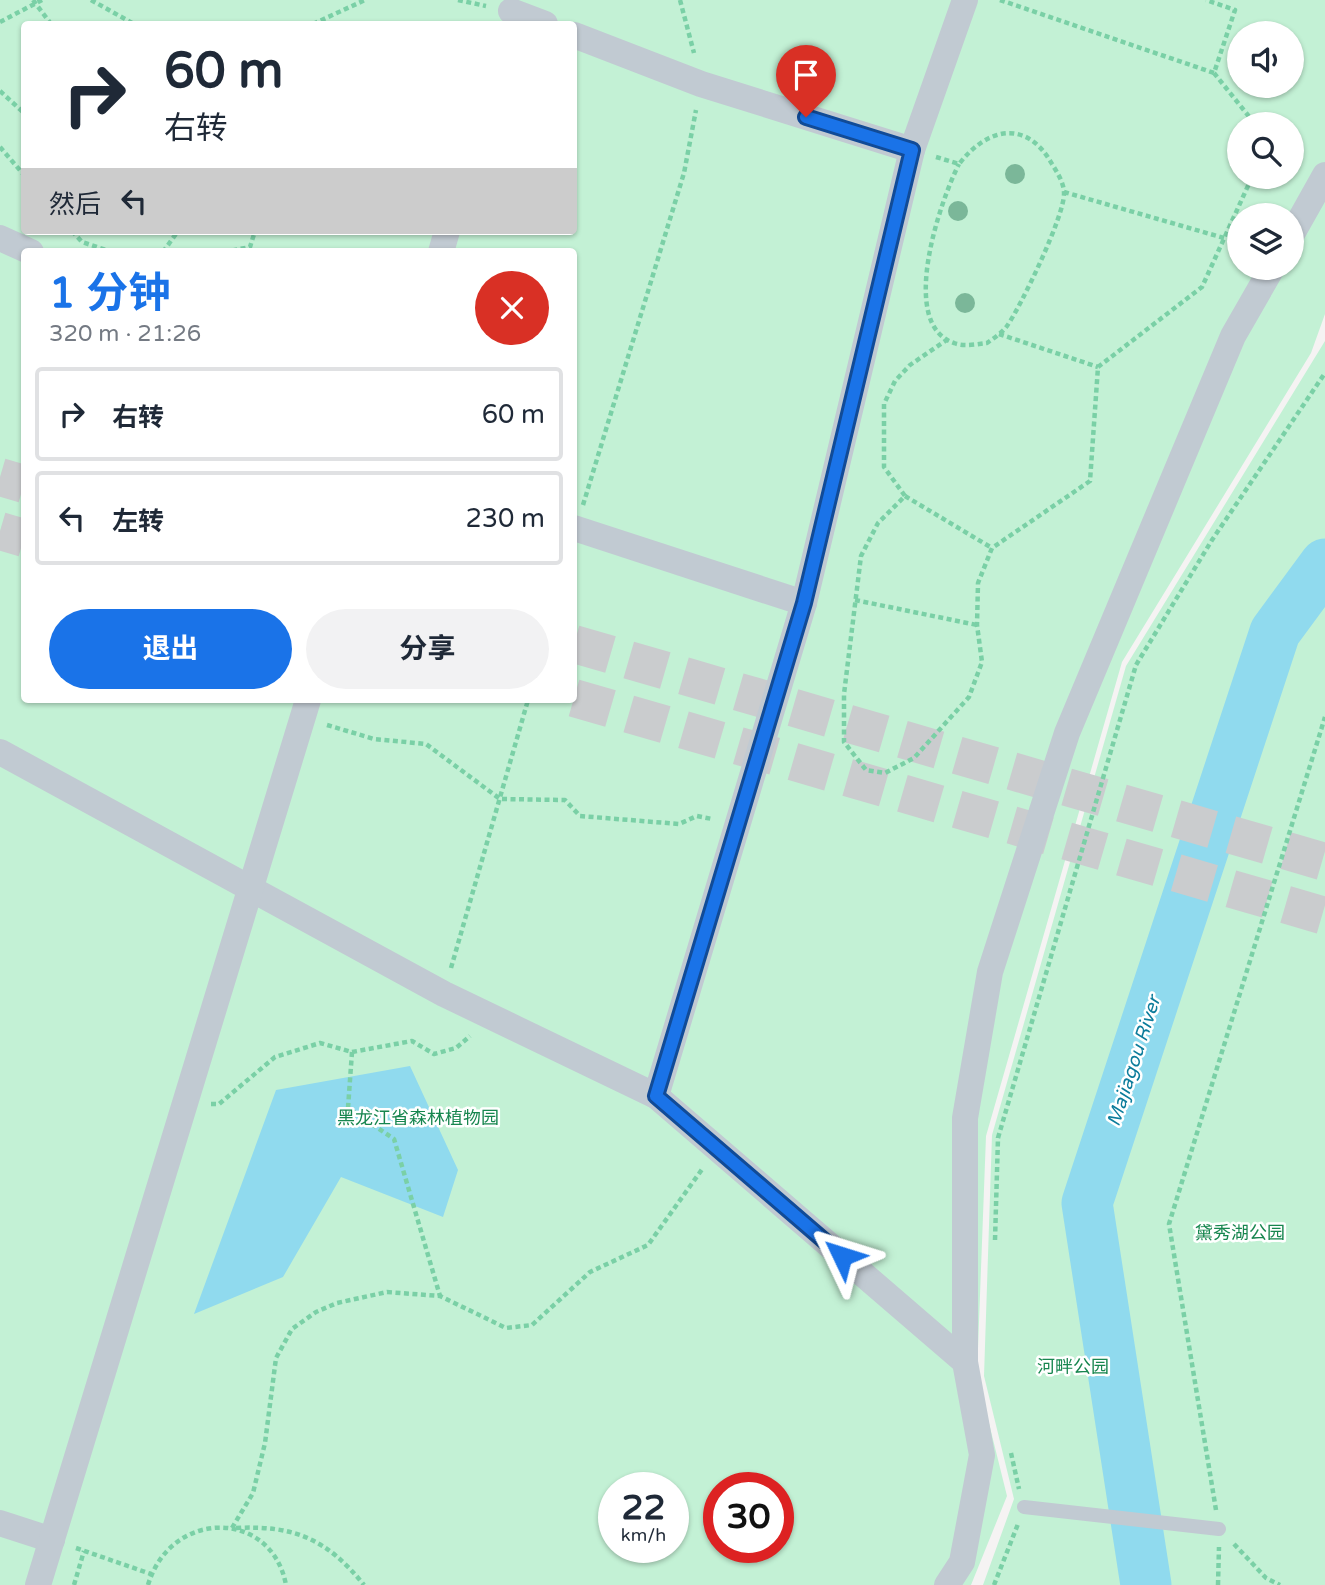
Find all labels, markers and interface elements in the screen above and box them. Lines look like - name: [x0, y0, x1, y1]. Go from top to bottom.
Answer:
- map controls: [1227, 21, 1304, 280]
- button: sound: [1227, 21, 1304, 98]
- text: 60 m: [164, 42, 283, 101]
- pin: [776, 45, 836, 117]
- icon: right: [49, 49, 140, 140]
- icon: arrive: [787, 56, 825, 94]
- text: 右转: [164, 110, 228, 148]
- button: search: [1227, 112, 1304, 189]
- icon: left: [115, 182, 153, 220]
- text: 然后: [49, 189, 101, 220]
- button: layers: [1227, 203, 1304, 280]
- text: 1 分钟: [49, 268, 170, 319]
- button: close: [475, 271, 549, 345]
- text: 320 m · 21:26: [49, 320, 201, 348]
- icon: right: [53, 395, 91, 433]
- text: 60 m: [482, 399, 545, 430]
- text: 右转: [112, 402, 164, 433]
- icon: left: [53, 499, 91, 537]
- text: 230 m: [465, 503, 545, 534]
- text: 左转: [112, 506, 164, 537]
- button: 退出: [49, 609, 292, 689]
- button: 分享: [306, 609, 549, 689]
- water label: Majiagou River: [1103, 991, 1166, 1129]
- park label: 黑龙江省森林植物园: [337, 1107, 499, 1129]
- position arrow: [805, 1219, 879, 1293]
- park label: 黛秀湖公园: [1195, 1222, 1285, 1244]
- park label: 河畔公园: [1037, 1356, 1109, 1378]
- speed limit sign: 30: [703, 1472, 794, 1563]
- text: 22: [622, 1487, 665, 1529]
- text: km/h: [621, 1524, 666, 1546]

